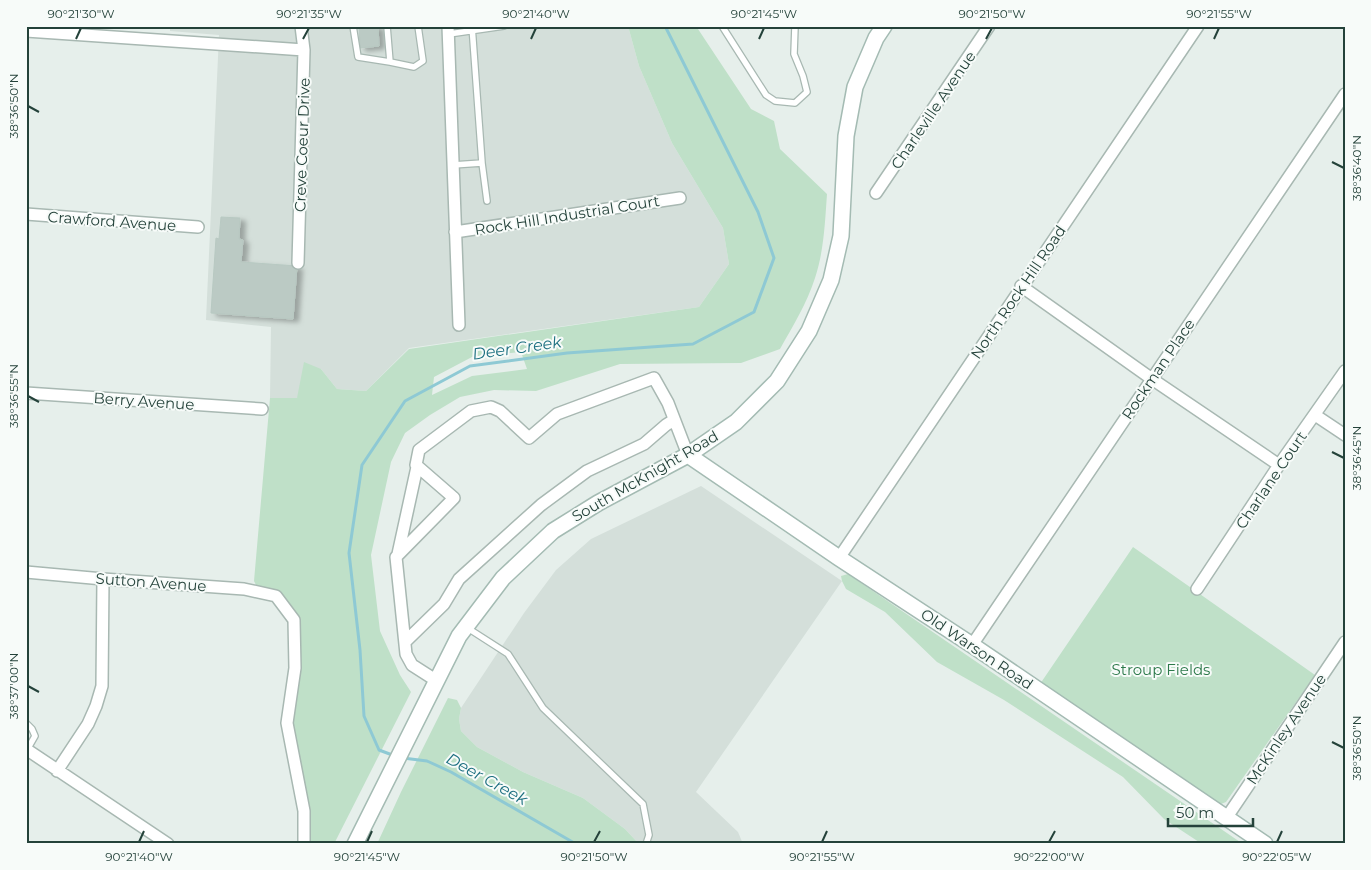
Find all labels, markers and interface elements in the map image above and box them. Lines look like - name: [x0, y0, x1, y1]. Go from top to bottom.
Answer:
- text: 90°21'30"W: [47, 6, 115, 21]
- text: 90°21'35"W: [276, 6, 342, 21]
- text: 90°21'40"W: [502, 6, 570, 21]
- text: 90°21'45"W: [731, 6, 797, 21]
- text: 90°21'50"W: [959, 6, 1025, 21]
- text: 90°21'55"W: [1186, 6, 1252, 21]
- street label: Charleville Avenue: [886, 47, 980, 173]
- text: 38°36'50"N: [6, 73, 21, 139]
- street label: Creve Coeur Drive: [290, 78, 314, 212]
- text: 38°36'40"N: [1349, 135, 1364, 201]
- street label: Rock Hill Industrial Court: [473, 191, 661, 239]
- street label: Crawford Avenue: [47, 207, 177, 235]
- street label: North Rock Hill Road: [966, 222, 1070, 362]
- street label: Rockman Place: [1117, 315, 1199, 423]
- water label: Deer Creek: [471, 332, 564, 364]
- text: 38°36'55"N: [6, 364, 21, 428]
- street label: Berry Avenue: [93, 388, 195, 414]
- street label: South McKnight Road: [568, 426, 722, 526]
- text: 38°36'45"N: [1349, 426, 1364, 490]
- street label: Charlane Court: [1231, 428, 1311, 532]
- street label: Sutton Avenue: [95, 569, 207, 595]
- street label: Old Warson Road: [917, 604, 1037, 694]
- text: 38°37'00"N: [6, 653, 21, 719]
- park label: Stroup Fields: [1112, 660, 1210, 679]
- street label: McKinley Avenue: [1242, 670, 1330, 788]
- text: 38°36'50"N: [1349, 715, 1364, 781]
- water label: Deer Creek: [443, 749, 532, 810]
- scale bar: [1168, 795, 1254, 827]
- text: 50 m: [1176, 803, 1214, 822]
- text: 90°21'40"W: [105, 849, 173, 864]
- text: 90°21'45"W: [334, 849, 400, 864]
- text: 90°21'50"W: [561, 849, 627, 864]
- text: 90°21'55"W: [789, 849, 855, 864]
- text: 90°22'00"W: [1014, 849, 1084, 864]
- text: 90°22'05"W: [1242, 849, 1312, 864]

